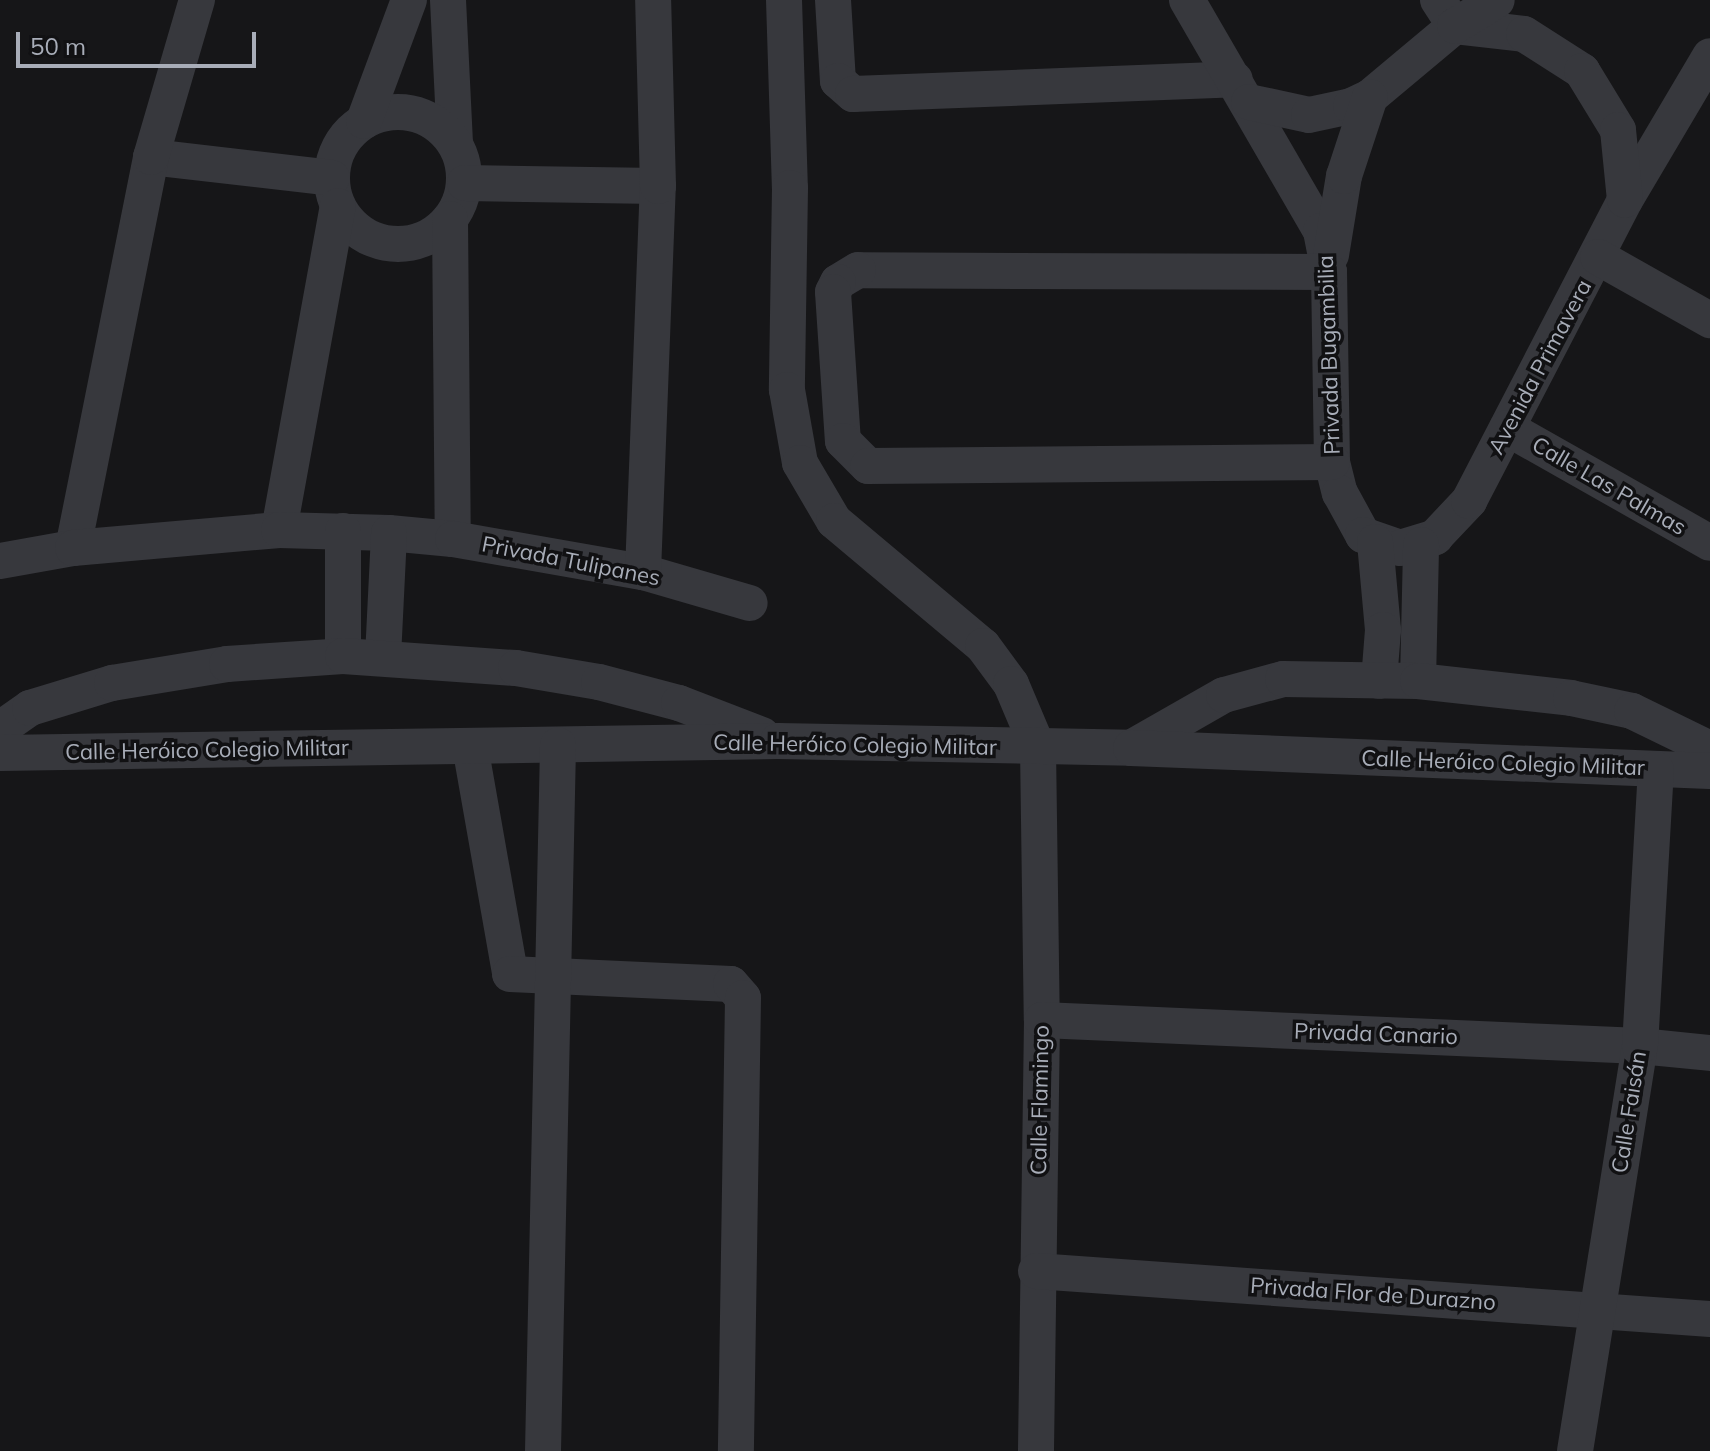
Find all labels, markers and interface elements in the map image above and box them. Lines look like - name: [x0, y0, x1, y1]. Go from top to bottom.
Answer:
- scale bar: [20, 16, 260, 66]
- text: 50 m: [30, 31, 86, 61]
- street label: Privada Bugambilia: [1312, 255, 1346, 455]
- street label: Avenida Primavera: [1483, 275, 1597, 459]
- street label: Calle Las Palmas: [1527, 431, 1691, 541]
- street label: Privada Tulipanes: [480, 531, 662, 591]
- street label: Calle Heróico Colegio Militar: [713, 729, 997, 761]
- street label: Calle Heróico Colegio Militar: [65, 734, 349, 766]
- street label: Calle Heróico Colegio Militar: [1361, 745, 1645, 781]
- street label: Privada Canario: [1294, 1018, 1458, 1050]
- street label: Calle Flamingo: [1025, 1025, 1055, 1175]
- street label: Calle Faisán: [1606, 1049, 1652, 1175]
- street label: Privada Flor de Durazno: [1249, 1272, 1497, 1316]

